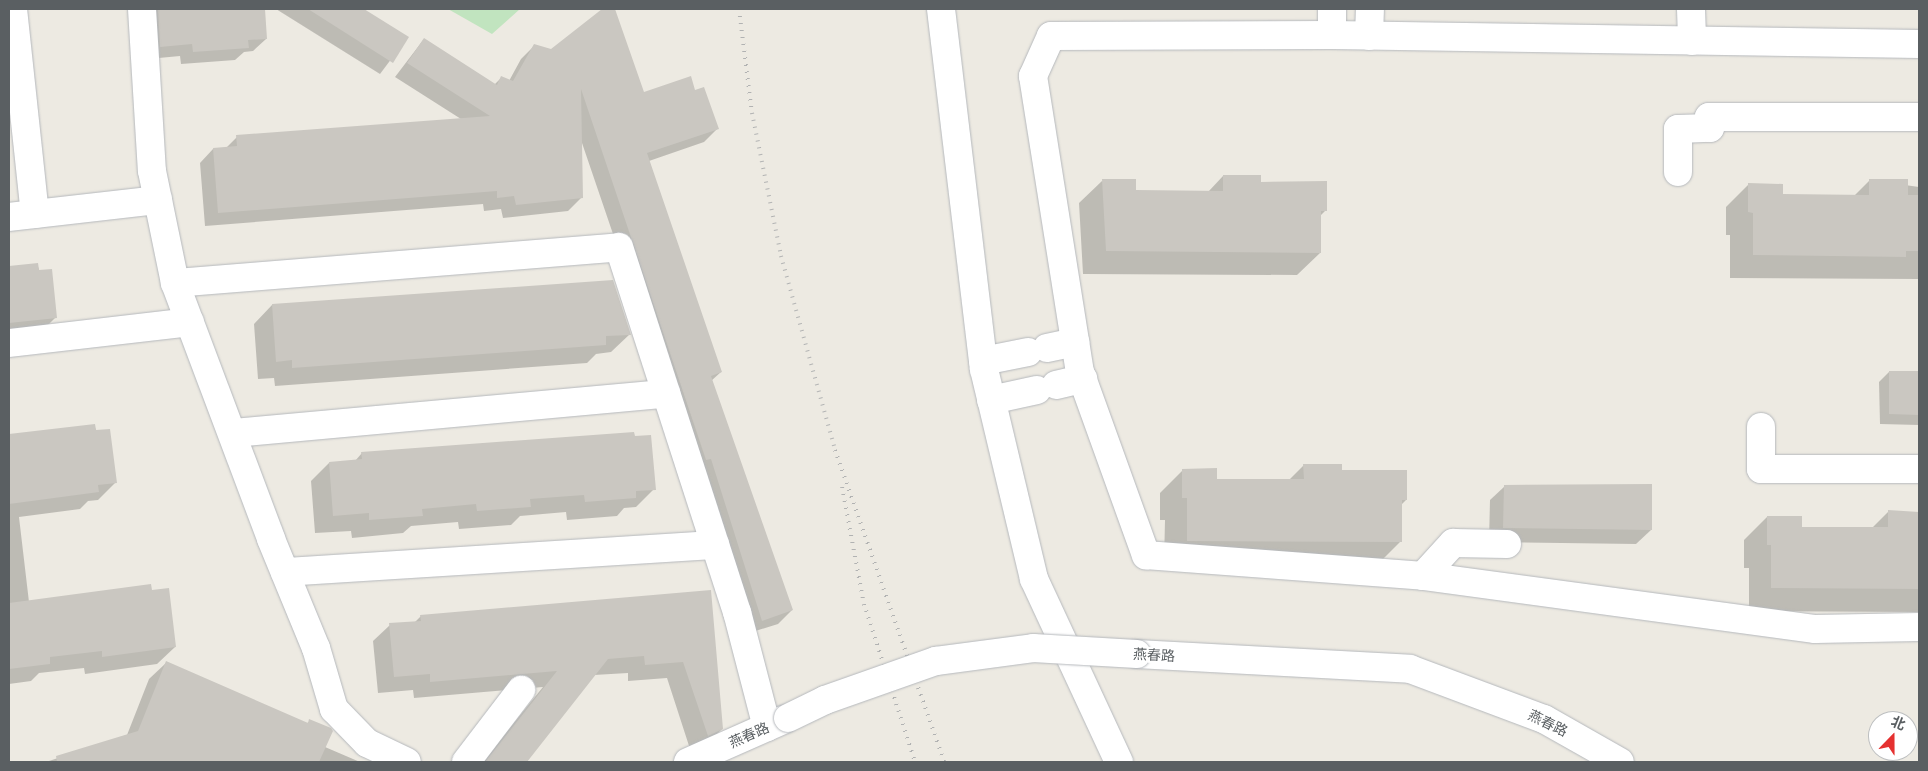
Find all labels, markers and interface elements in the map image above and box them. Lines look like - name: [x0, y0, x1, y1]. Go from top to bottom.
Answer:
- street label: 燕春路: [1133, 646, 1175, 664]
- street label: 燕春路: [1525, 706, 1571, 740]
- north arrow: [1868, 711, 1918, 761]
- text: 北: [1888, 711, 1908, 734]
- street label: 燕春路: [726, 719, 772, 751]

